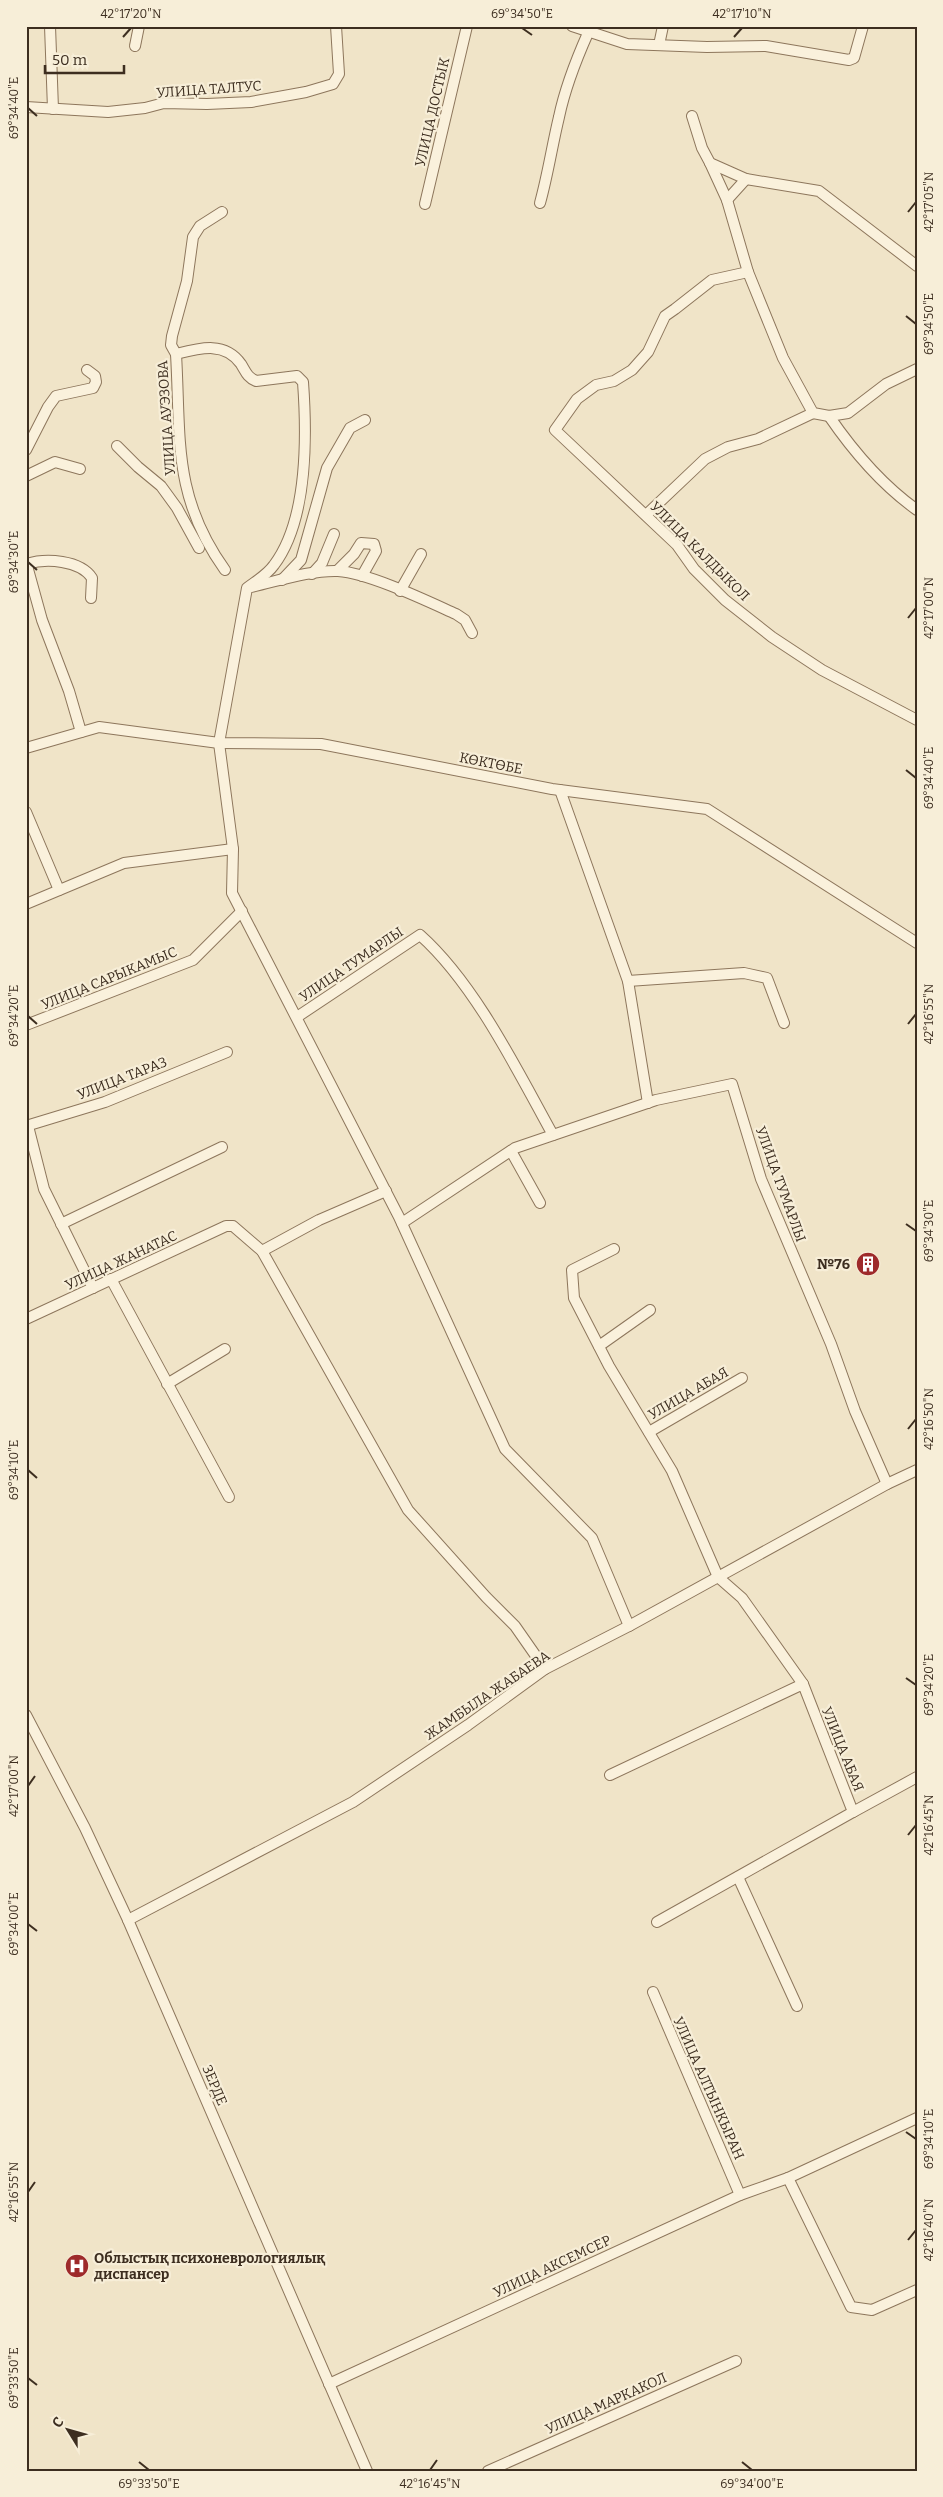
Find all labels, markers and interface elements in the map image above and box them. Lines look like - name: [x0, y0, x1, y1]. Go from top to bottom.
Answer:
- text: 42°17'20"N: [101, 7, 162, 21]
- text: 69°34'50"E: [491, 7, 553, 21]
- text: 42°17'10"N: [712, 7, 772, 21]
- scale bar: [45, 42, 124, 74]
- text: 50 m: [52, 51, 88, 69]
- street label: УЛИЦА ДОСТЫК: [412, 56, 453, 168]
- text: 69°34'40"E: [7, 77, 21, 139]
- street label: УЛИЦА ТАЛТУС: [156, 77, 262, 102]
- text: 42°17'05"N: [922, 171, 936, 232]
- text: 69°34'50"E: [922, 293, 936, 355]
- street label: УЛИЦА АУЭЗОВА: [154, 360, 179, 476]
- street label: УЛИЦА КАЛДЫКОЛ: [646, 498, 753, 605]
- text: 69°34'30"E: [7, 531, 21, 593]
- text: 42°17'00"N: [922, 577, 936, 639]
- text: 69°34'40"E: [922, 747, 936, 809]
- street label: КӨКТӨБЕ: [458, 749, 524, 778]
- street label: УЛИЦА ТУМАРЛЫ: [296, 923, 406, 1005]
- street label: УЛИЦА САРЫКАМЫС: [39, 943, 180, 1014]
- text: 42°16'55"N: [922, 983, 936, 1044]
- text: 69°34'20"E: [7, 985, 21, 1047]
- street label: УЛИЦА ТАРАЗ: [75, 1053, 170, 1103]
- street label: УЛИЦА ТУМАРЛЫ: [752, 1124, 809, 1244]
- text: 69°34'30"E: [922, 1200, 936, 1262]
- street label: УЛИЦА ЖАНАТАС: [62, 1227, 180, 1294]
- building icon: №76: [855, 1251, 881, 1277]
- place label: №76: [817, 1256, 850, 1273]
- street label: УЛИЦА АБАЯ: [645, 1364, 731, 1423]
- text: 42°16'50"N: [922, 1388, 936, 1450]
- text: 69°34'10"E: [7, 1440, 21, 1500]
- street label: ЖАМБЫЛА ЖАБАЕВА: [421, 1647, 553, 1744]
- text: 69°34'20"E: [922, 1654, 936, 1716]
- street label: УЛИЦА АБАЯ: [818, 1704, 867, 1794]
- text: 42°17'00"N: [7, 1755, 21, 1817]
- text: 42°16'45"N: [922, 1794, 936, 1856]
- text: 69°34'00"E: [7, 1892, 21, 1956]
- street label: УЛИЦА АЛТЫНКЫРАН: [669, 2014, 748, 2162]
- street label: ЗЕРДЕ: [198, 2062, 231, 2108]
- text: 69°34'10"E: [922, 2109, 936, 2169]
- text: 42°16'55"N: [7, 2161, 21, 2222]
- text: 42°16'40"N: [922, 2198, 936, 2261]
- street label: УЛИЦА АКСЕМСЕР: [491, 2232, 614, 2301]
- place label: Облыстық психоневрологиялық диспансер: [94, 2250, 325, 2283]
- hospital icon: Облыстық психоневрологиялық диспансер: [64, 2253, 90, 2279]
- text: 69°33'50"E: [7, 2347, 21, 2409]
- street label: УЛИЦА МАРКАКОЛ: [543, 2369, 670, 2438]
- north arrow: [42, 2404, 92, 2454]
- text: С: [49, 2414, 68, 2431]
- text: 69°33'50"E: [118, 2477, 180, 2491]
- text: 42°16'45"N: [399, 2477, 461, 2491]
- text: 69°34'00"E: [720, 2477, 784, 2491]

